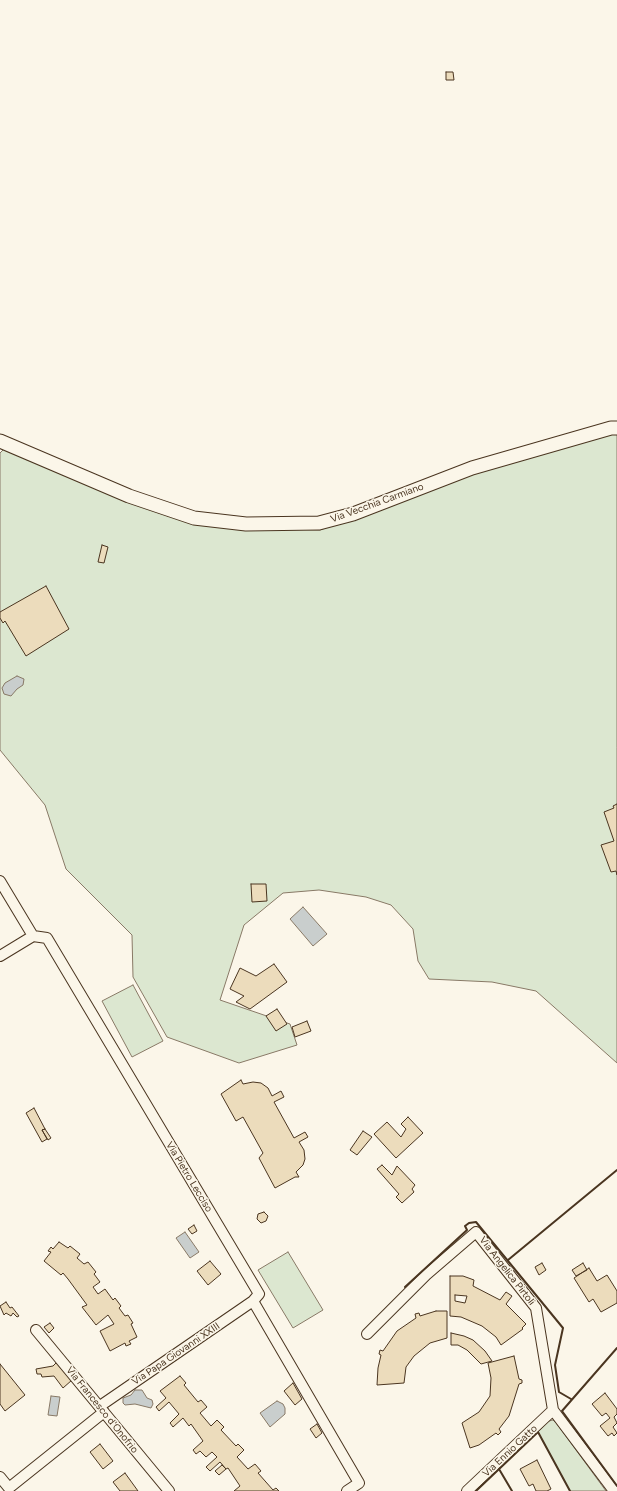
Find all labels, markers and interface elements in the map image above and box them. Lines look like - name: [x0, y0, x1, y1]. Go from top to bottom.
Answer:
- street label: Via Vecchia Carmiano: [329, 481, 425, 525]
- street label: Via Pietro Lecciso: [163, 1140, 215, 1214]
- street label: Via Angelica Pirtoli: [477, 1234, 537, 1308]
- street label: Via Papa Giovanni XXIII: [130, 1320, 222, 1388]
- street label: Via Francesco d'Onofrio: [63, 1364, 141, 1456]
- street label: Via Ennio Gatto: [480, 1423, 540, 1479]

